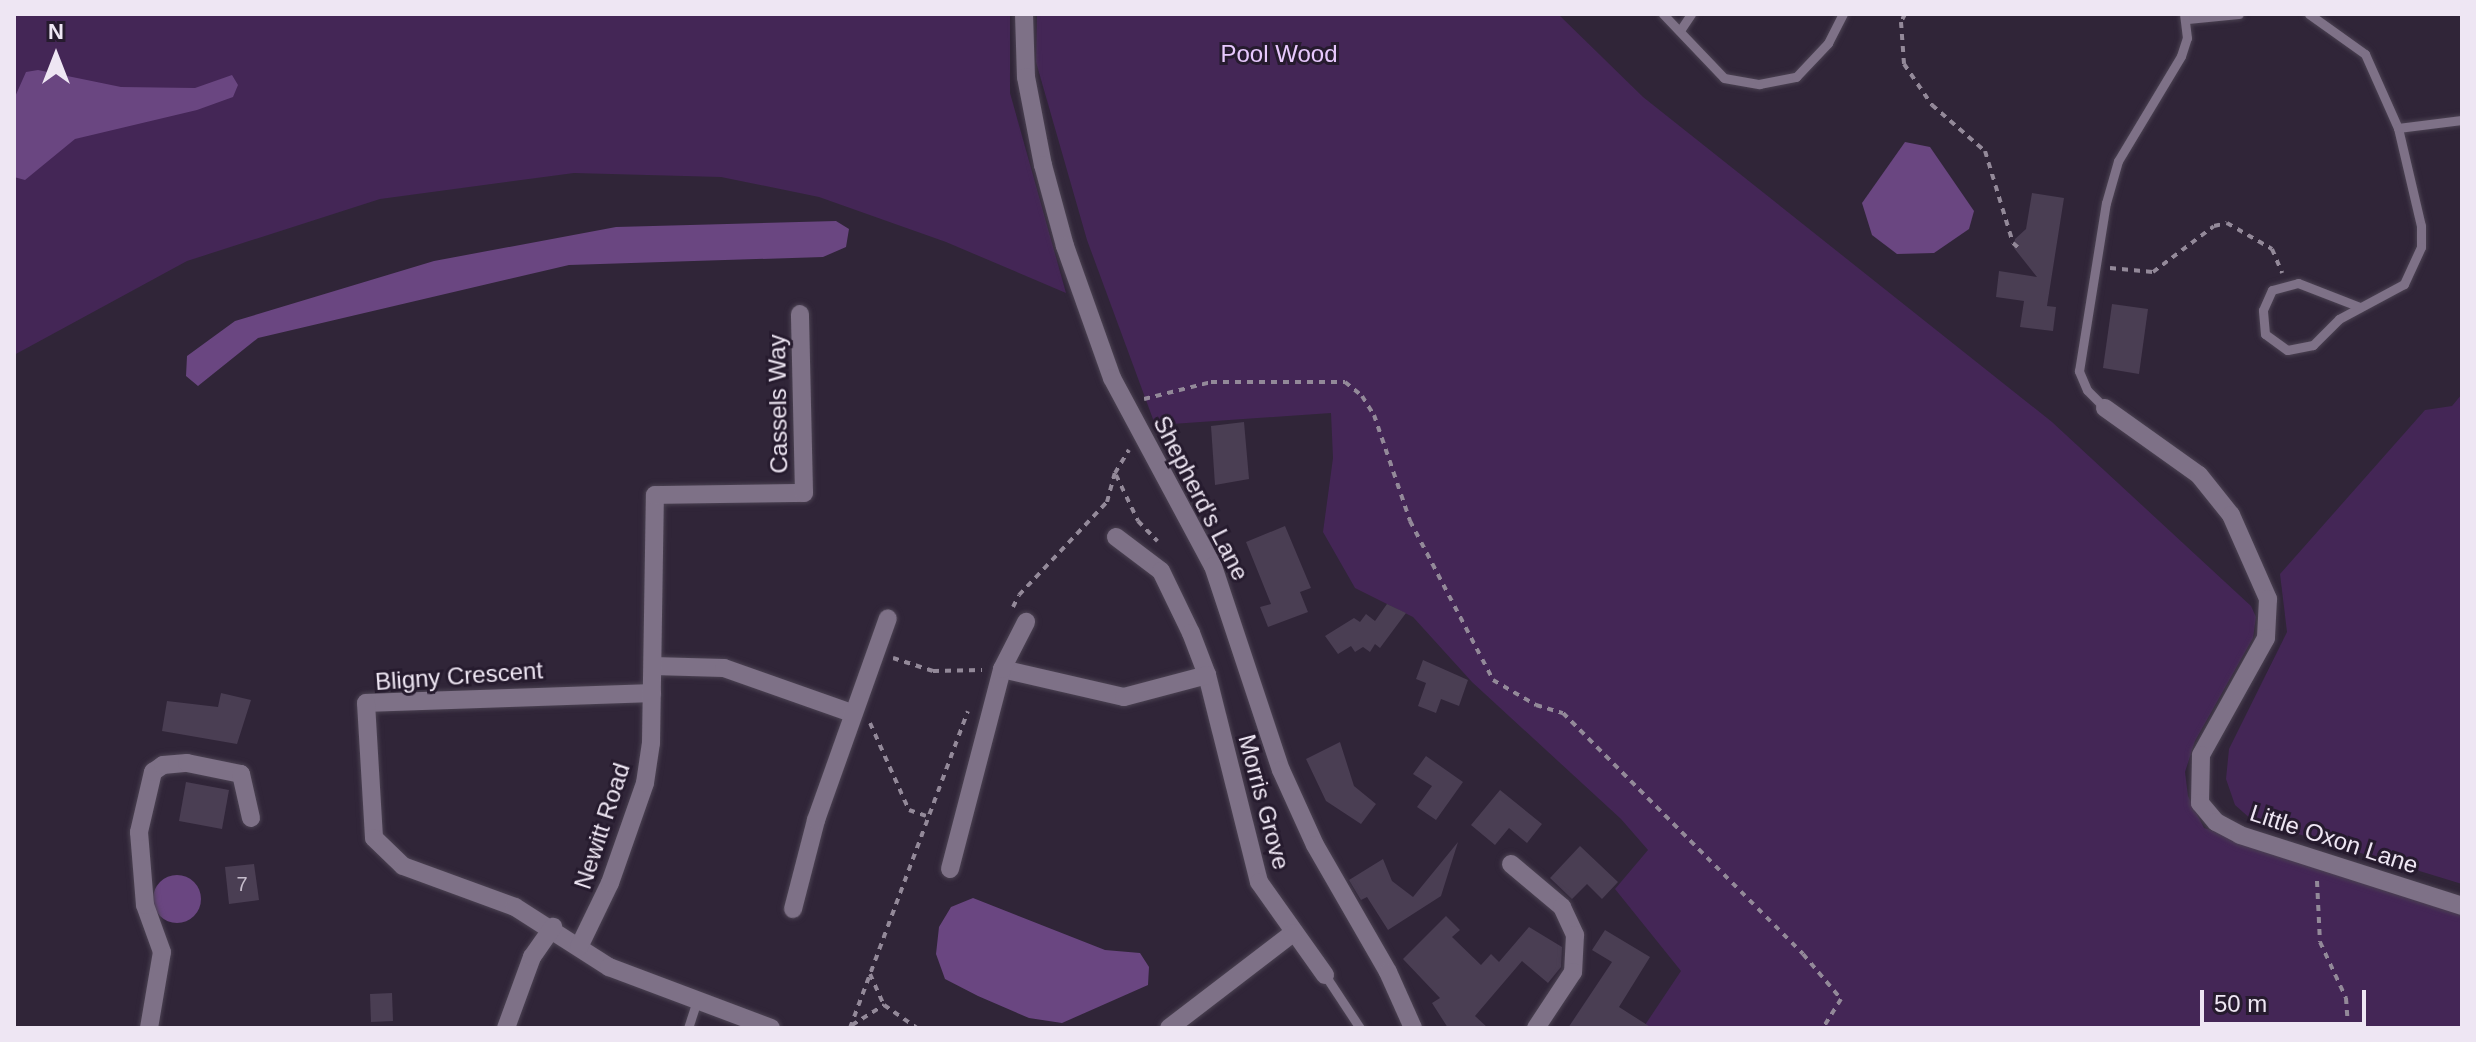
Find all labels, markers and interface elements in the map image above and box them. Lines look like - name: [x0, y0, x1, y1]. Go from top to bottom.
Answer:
- north arrow: [16, 16, 96, 96]
- text: N: [48, 19, 64, 44]
- park label: Pool Wood: [1221, 40, 1337, 68]
- street label: Cassels Way: [762, 334, 794, 474]
- street label: Shepherd's Lane: [1147, 411, 1255, 585]
- street label: Bligny Crescent: [374, 656, 544, 696]
- street label: Morris Grove: [1232, 731, 1296, 873]
- street label: Newitt Road: [568, 759, 636, 893]
- street label: Little Oxon Lane: [2246, 798, 2422, 880]
- house number: 7: [236, 872, 248, 896]
- scale bar: [2204, 974, 2370, 1024]
- text: 50 m: [2214, 990, 2267, 1017]

